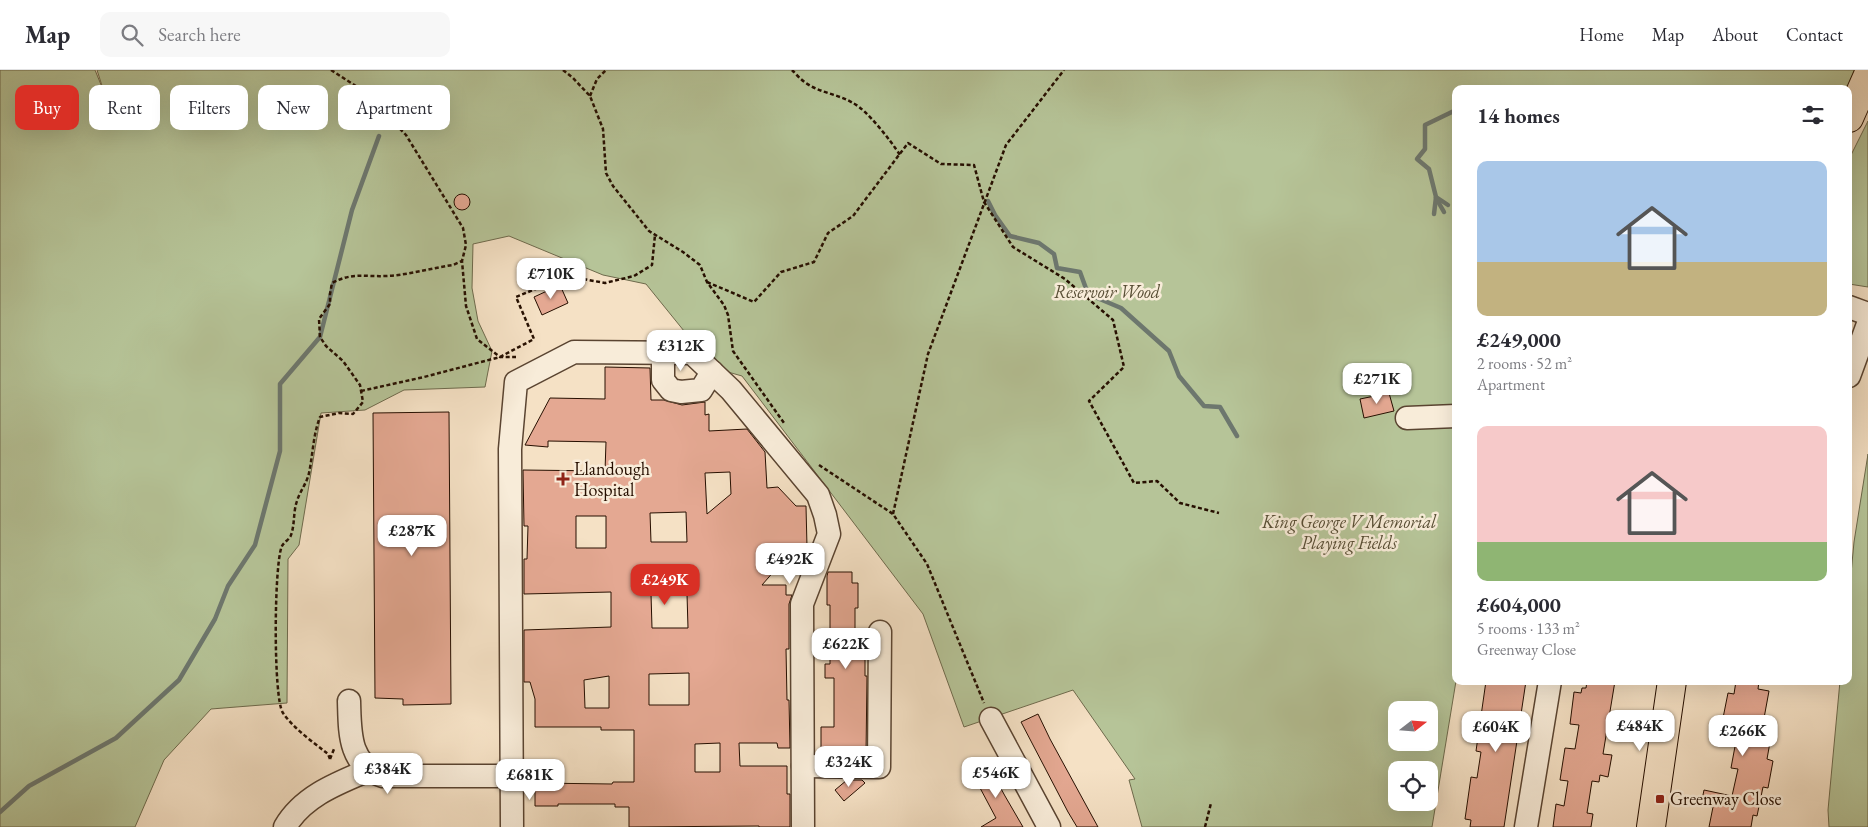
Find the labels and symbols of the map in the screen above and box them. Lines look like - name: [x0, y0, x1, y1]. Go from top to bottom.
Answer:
- pin: £710K: [516, 258, 586, 300]
- park label: Reservoir Wood: [1054, 280, 1161, 303]
- pin: £312K: [646, 330, 716, 372]
- pin: £271K: [1342, 362, 1412, 405]
- place label: Llandough Hospital: [574, 457, 650, 501]
- marker: Llandough Hospital: [556, 472, 570, 486]
- park label: King George V Memorial Playing Fields: [1261, 510, 1437, 555]
- pin: £287K: [377, 514, 447, 557]
- pin: £492K: [755, 542, 825, 585]
- pin: £249K: [630, 564, 700, 606]
- pin: £622K: [811, 628, 881, 670]
- north arrow: [1388, 701, 1438, 751]
- pin: £604K: [1461, 710, 1531, 753]
- pin: £484K: [1605, 710, 1675, 752]
- pin: £266K: [1708, 714, 1778, 757]
- pin: £324K: [814, 746, 884, 788]
- pin: £384K: [353, 752, 423, 795]
- pin: £546K: [961, 756, 1031, 799]
- pin: £681K: [495, 758, 565, 801]
- place label: Greenway Close: [1670, 787, 1781, 810]
- marker: Greenway Close: [1654, 793, 1666, 805]

